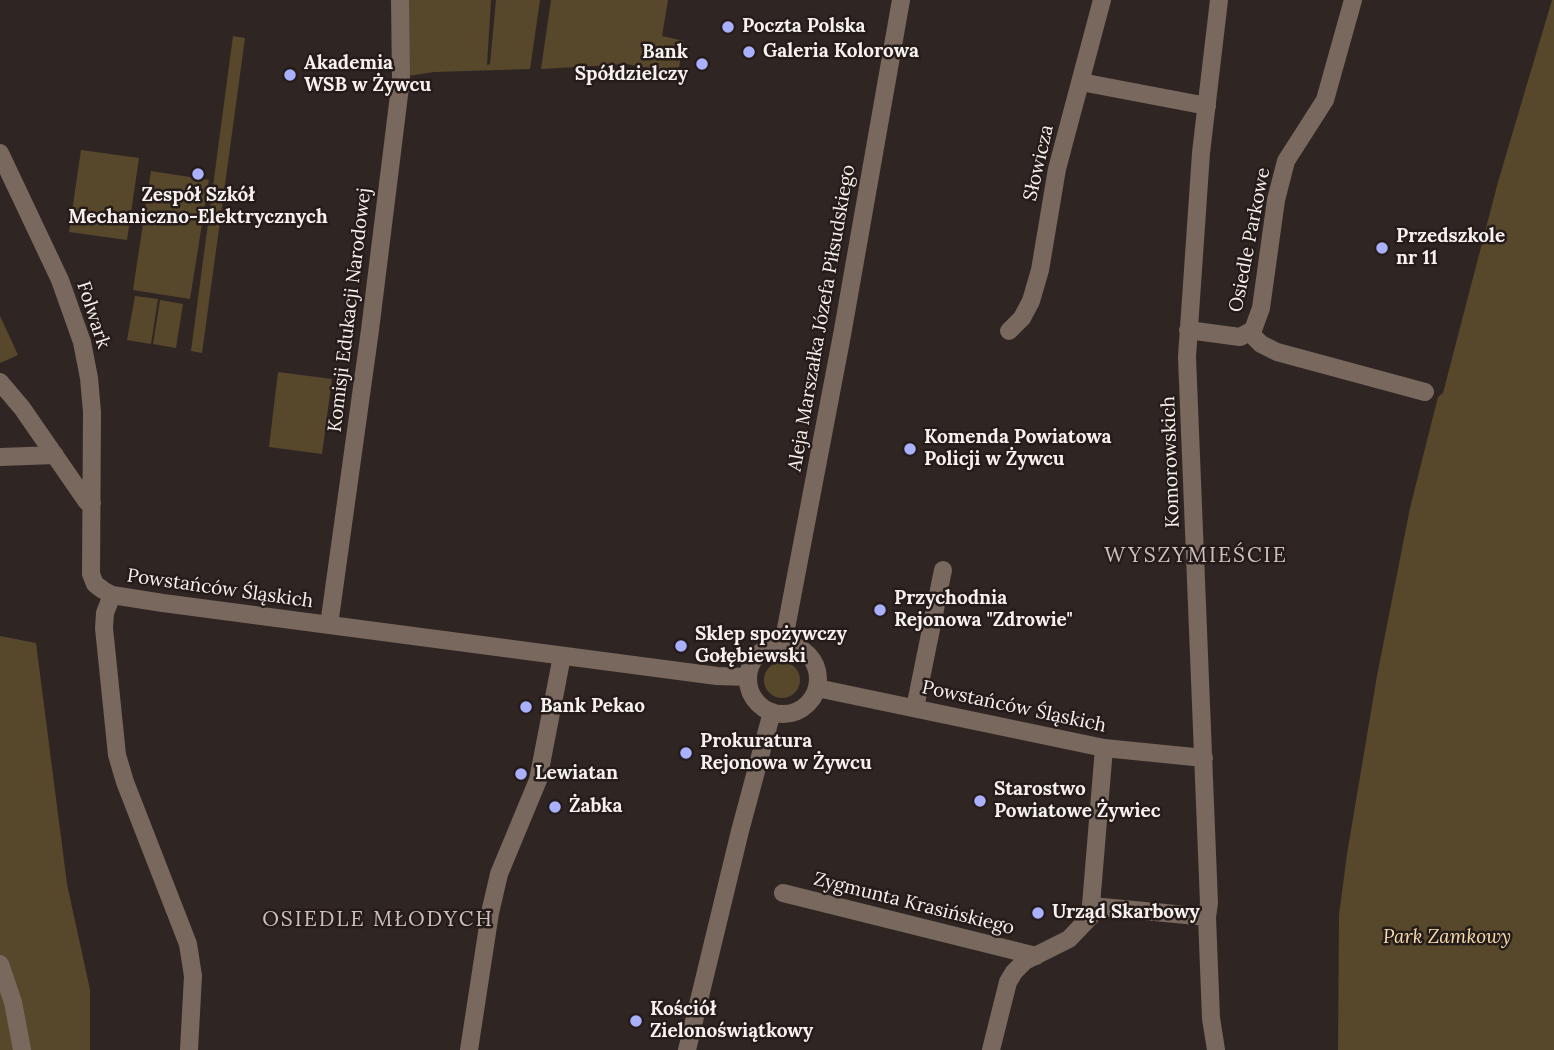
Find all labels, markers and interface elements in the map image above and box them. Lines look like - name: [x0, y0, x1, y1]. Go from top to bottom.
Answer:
- place label: Poczta Polska: [742, 16, 866, 38]
- marker: Poczta Polska: [720, 19, 736, 35]
- place label: Galeria Kolorowa: [763, 41, 919, 63]
- place label: Bank Spółdzielczy: [575, 42, 688, 86]
- marker: Galeria Kolorowa: [741, 44, 757, 60]
- place label: Akademia WSB w Żywcu: [304, 53, 431, 97]
- marker: Bank Spółdzielczy: [694, 56, 710, 72]
- marker: Akademia WSB w Żywcu: [282, 67, 298, 83]
- street label: Słowicza: [1019, 123, 1059, 203]
- street label: Aleja Marszałka Józefa Piłsudskiego: [784, 163, 860, 473]
- marker: Zespół Szkół Mechaniczno-Elektrycznych: [190, 166, 206, 182]
- street label: Osiedle Parkowe: [1225, 166, 1275, 314]
- place label: Zespół Szkół Mechaniczno-Elektrycznych: [68, 185, 328, 229]
- street label: Komisji Edukacji Narodowej: [324, 186, 376, 434]
- place label: Przedszkole nr 11: [1396, 226, 1505, 270]
- marker: Przedszkole nr 11: [1374, 240, 1390, 256]
- street label: Folwark: [71, 278, 115, 352]
- street label: Komorowskich: [1157, 396, 1185, 528]
- place label: Komenda Powiatowa Policji w Żywcu: [924, 427, 1112, 471]
- marker: Komenda Powiatowa Policji w Żywcu: [902, 441, 918, 457]
- district label: WYSZYMIEŚCIE: [1106, 543, 1286, 569]
- street label: Powstańców Śląskich: [125, 565, 315, 613]
- place label: Przychodnia Rejonowa "Zdrowie": [894, 588, 1073, 632]
- marker: Przychodnia Rejonowa "Zdrowie": [872, 602, 888, 618]
- place label: Sklep spożywczy Gołębiewski: [695, 624, 847, 668]
- marker: Sklep spożywczy Gołębiewski: [673, 638, 689, 654]
- street label: Powstańców Śląskich: [920, 676, 1108, 738]
- place label: Bank Pekao: [540, 696, 645, 718]
- marker: Bank Pekao: [518, 699, 534, 715]
- place label: Prokuratura Rejonowa w Żywcu: [700, 731, 872, 775]
- marker: Prokuratura Rejonowa w Żywcu: [678, 745, 694, 761]
- place label: Lewiatan: [535, 763, 618, 785]
- marker: Lewiatan: [513, 766, 529, 782]
- place label: Starostwo Powiatowe Żywiec: [994, 779, 1160, 823]
- marker: Starostwo Powiatowe Żywiec: [972, 793, 988, 809]
- place label: Żabka: [569, 796, 622, 818]
- marker: Żabka: [547, 799, 563, 815]
- street label: Zygmunta Krasińskiego: [811, 868, 1017, 940]
- place label: Urząd Skarbowy: [1052, 902, 1200, 924]
- marker: Urząd Skarbowy: [1030, 905, 1046, 921]
- district label: OSIEDLE MŁODYCH: [264, 907, 492, 933]
- park label: Park Zamkowy: [1383, 927, 1511, 949]
- place label: Kościół Zielonoświątkowy: [650, 999, 813, 1043]
- marker: Kościół Zielonoświątkowy: [628, 1013, 644, 1029]

